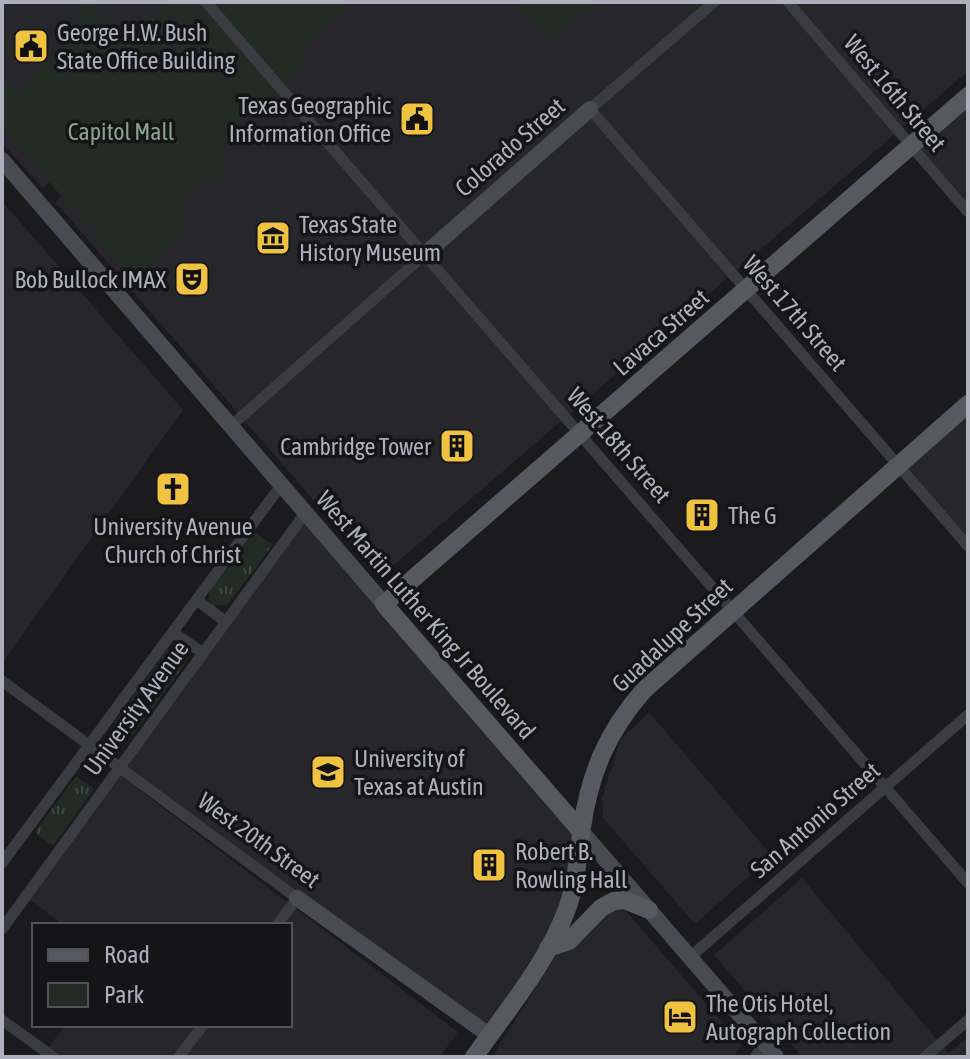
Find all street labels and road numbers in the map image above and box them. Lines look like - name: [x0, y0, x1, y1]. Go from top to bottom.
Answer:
- street label: West 16th Street: [839, 29, 951, 157]
- street label: Colorado Street: [450, 92, 570, 202]
- street label: West 17th Street: [738, 250, 852, 376]
- street label: Lavaca Street: [608, 283, 714, 381]
- street label: West 18th Street: [562, 382, 676, 508]
- street label: West Martin Luther King Jr Boulevard: [311, 486, 541, 744]
- street label: Guadalupe Street: [606, 572, 738, 697]
- street label: University Avenue: [78, 636, 194, 780]
- street label: San Antonio Street: [745, 757, 885, 883]
- street label: West 20th Street: [193, 787, 325, 893]

